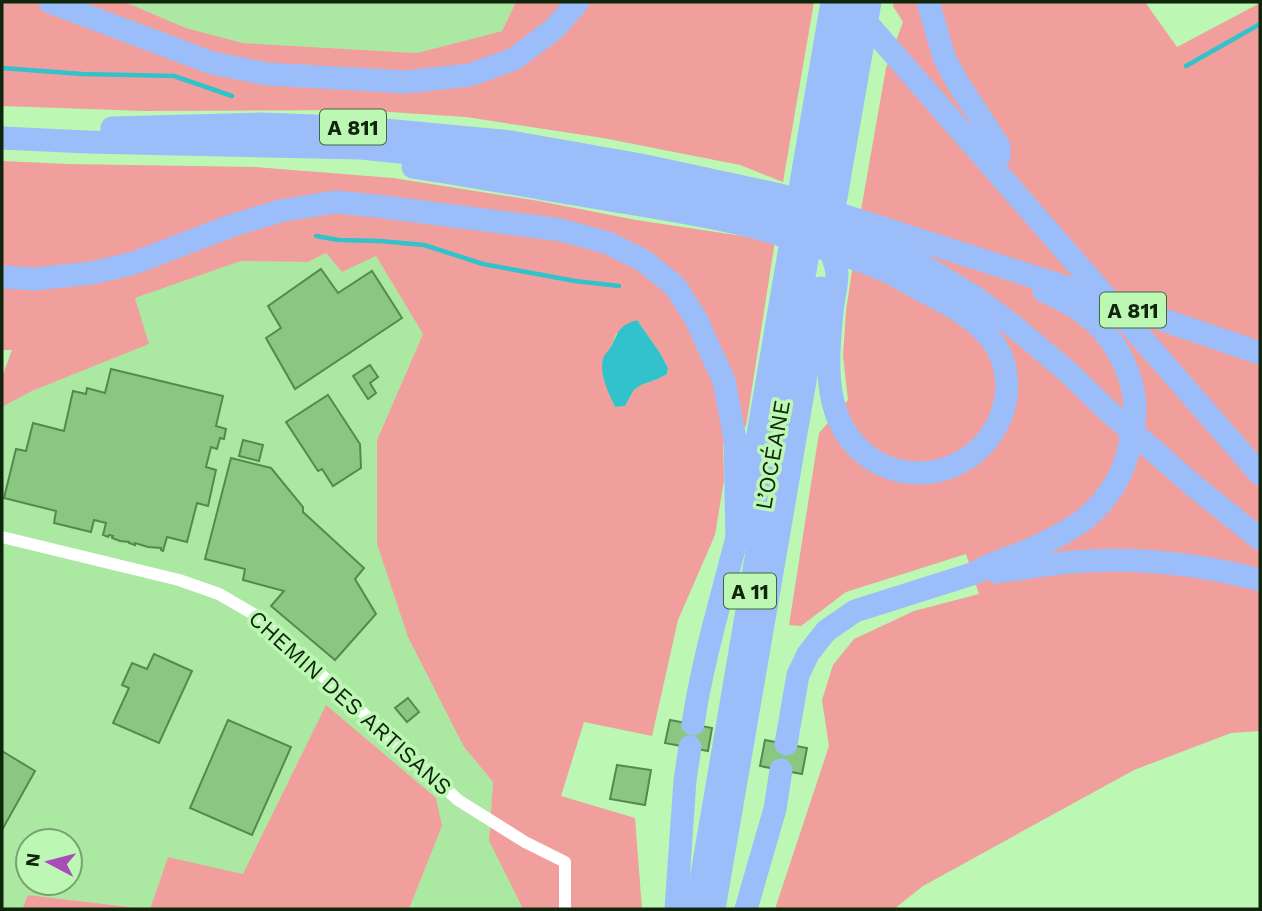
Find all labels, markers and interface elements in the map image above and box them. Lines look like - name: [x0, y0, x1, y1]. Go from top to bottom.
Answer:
- road number: A 811: [320, 110, 386, 144]
- road number: A 811: [1100, 292, 1166, 328]
- street label: L’OCÉANE: [750, 398, 796, 512]
- road number: A 11: [724, 574, 776, 608]
- street label: CHEMIN DES ARTISANS: [243, 605, 457, 801]
- north arrow: [14, 827, 84, 897]
- text: N: [20, 852, 45, 868]

